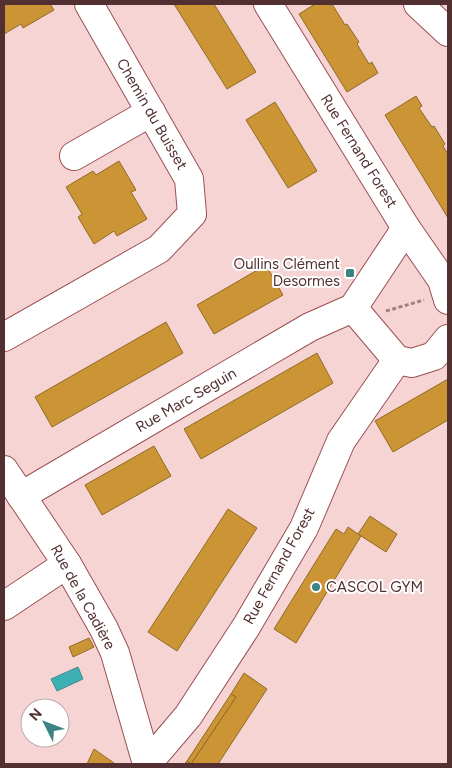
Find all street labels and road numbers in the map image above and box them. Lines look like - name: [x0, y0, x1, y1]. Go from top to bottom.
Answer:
- street label: Chemin du Buisset: [113, 55, 191, 173]
- street label: Rue Fernand Forest: [317, 91, 401, 211]
- street label: Rue Marc Seguin: [132, 364, 240, 436]
- street label: Rue Fernand Forest: [239, 504, 319, 627]
- street label: Rue de la Cadière: [47, 541, 119, 653]

